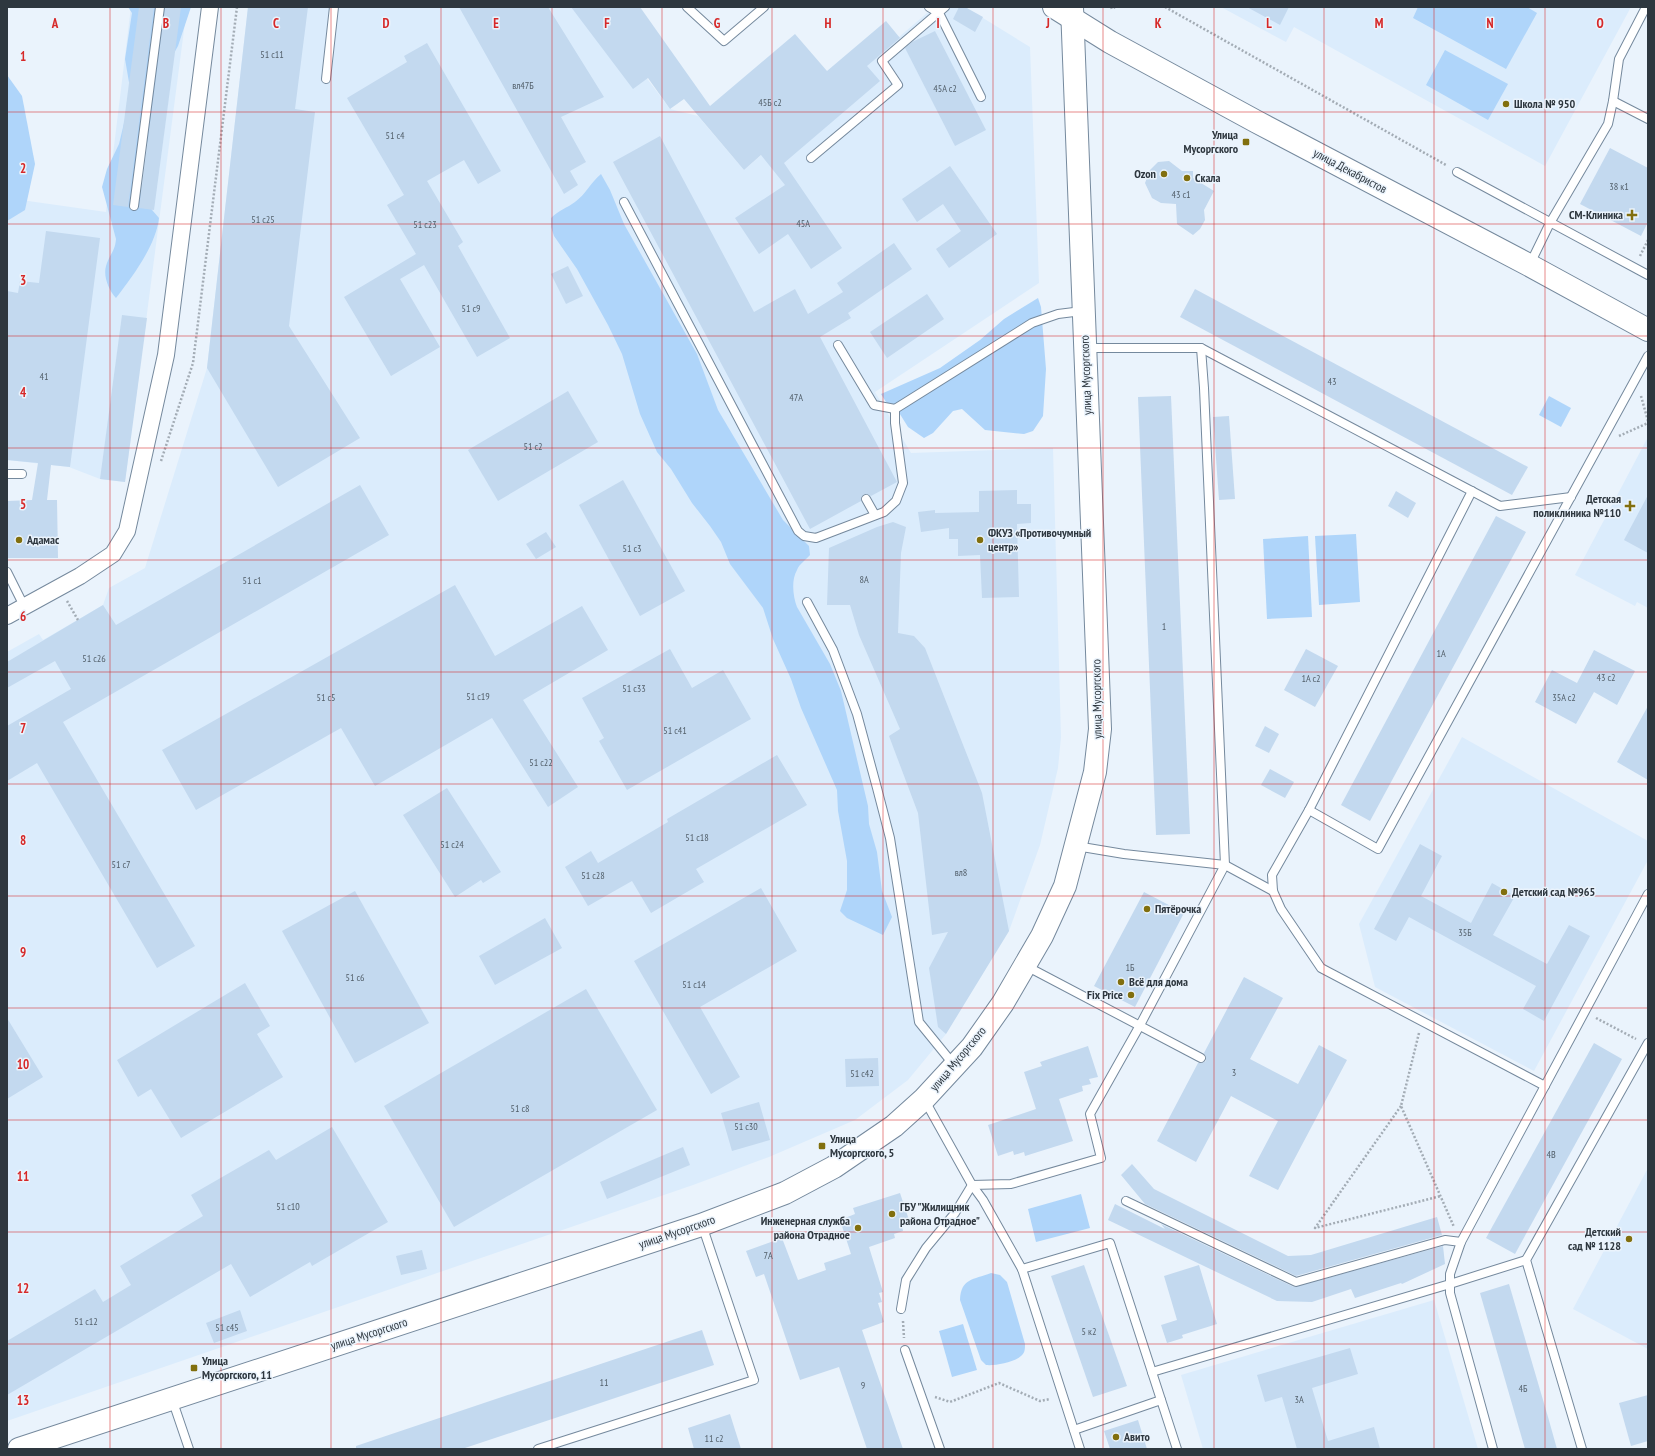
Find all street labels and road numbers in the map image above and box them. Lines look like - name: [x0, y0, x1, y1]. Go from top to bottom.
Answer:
- street label: улица Декабристов: [1311, 145, 1390, 196]
- street label: улица Мусоргского: [1077, 335, 1094, 415]
- street label: улица Мусоргского: [1088, 659, 1105, 739]
- street label: улица Мусоргского: [926, 1023, 989, 1094]
- street label: улица Мусоргского: [637, 1211, 717, 1252]
- street label: улица Мусоргского: [329, 1314, 409, 1353]

